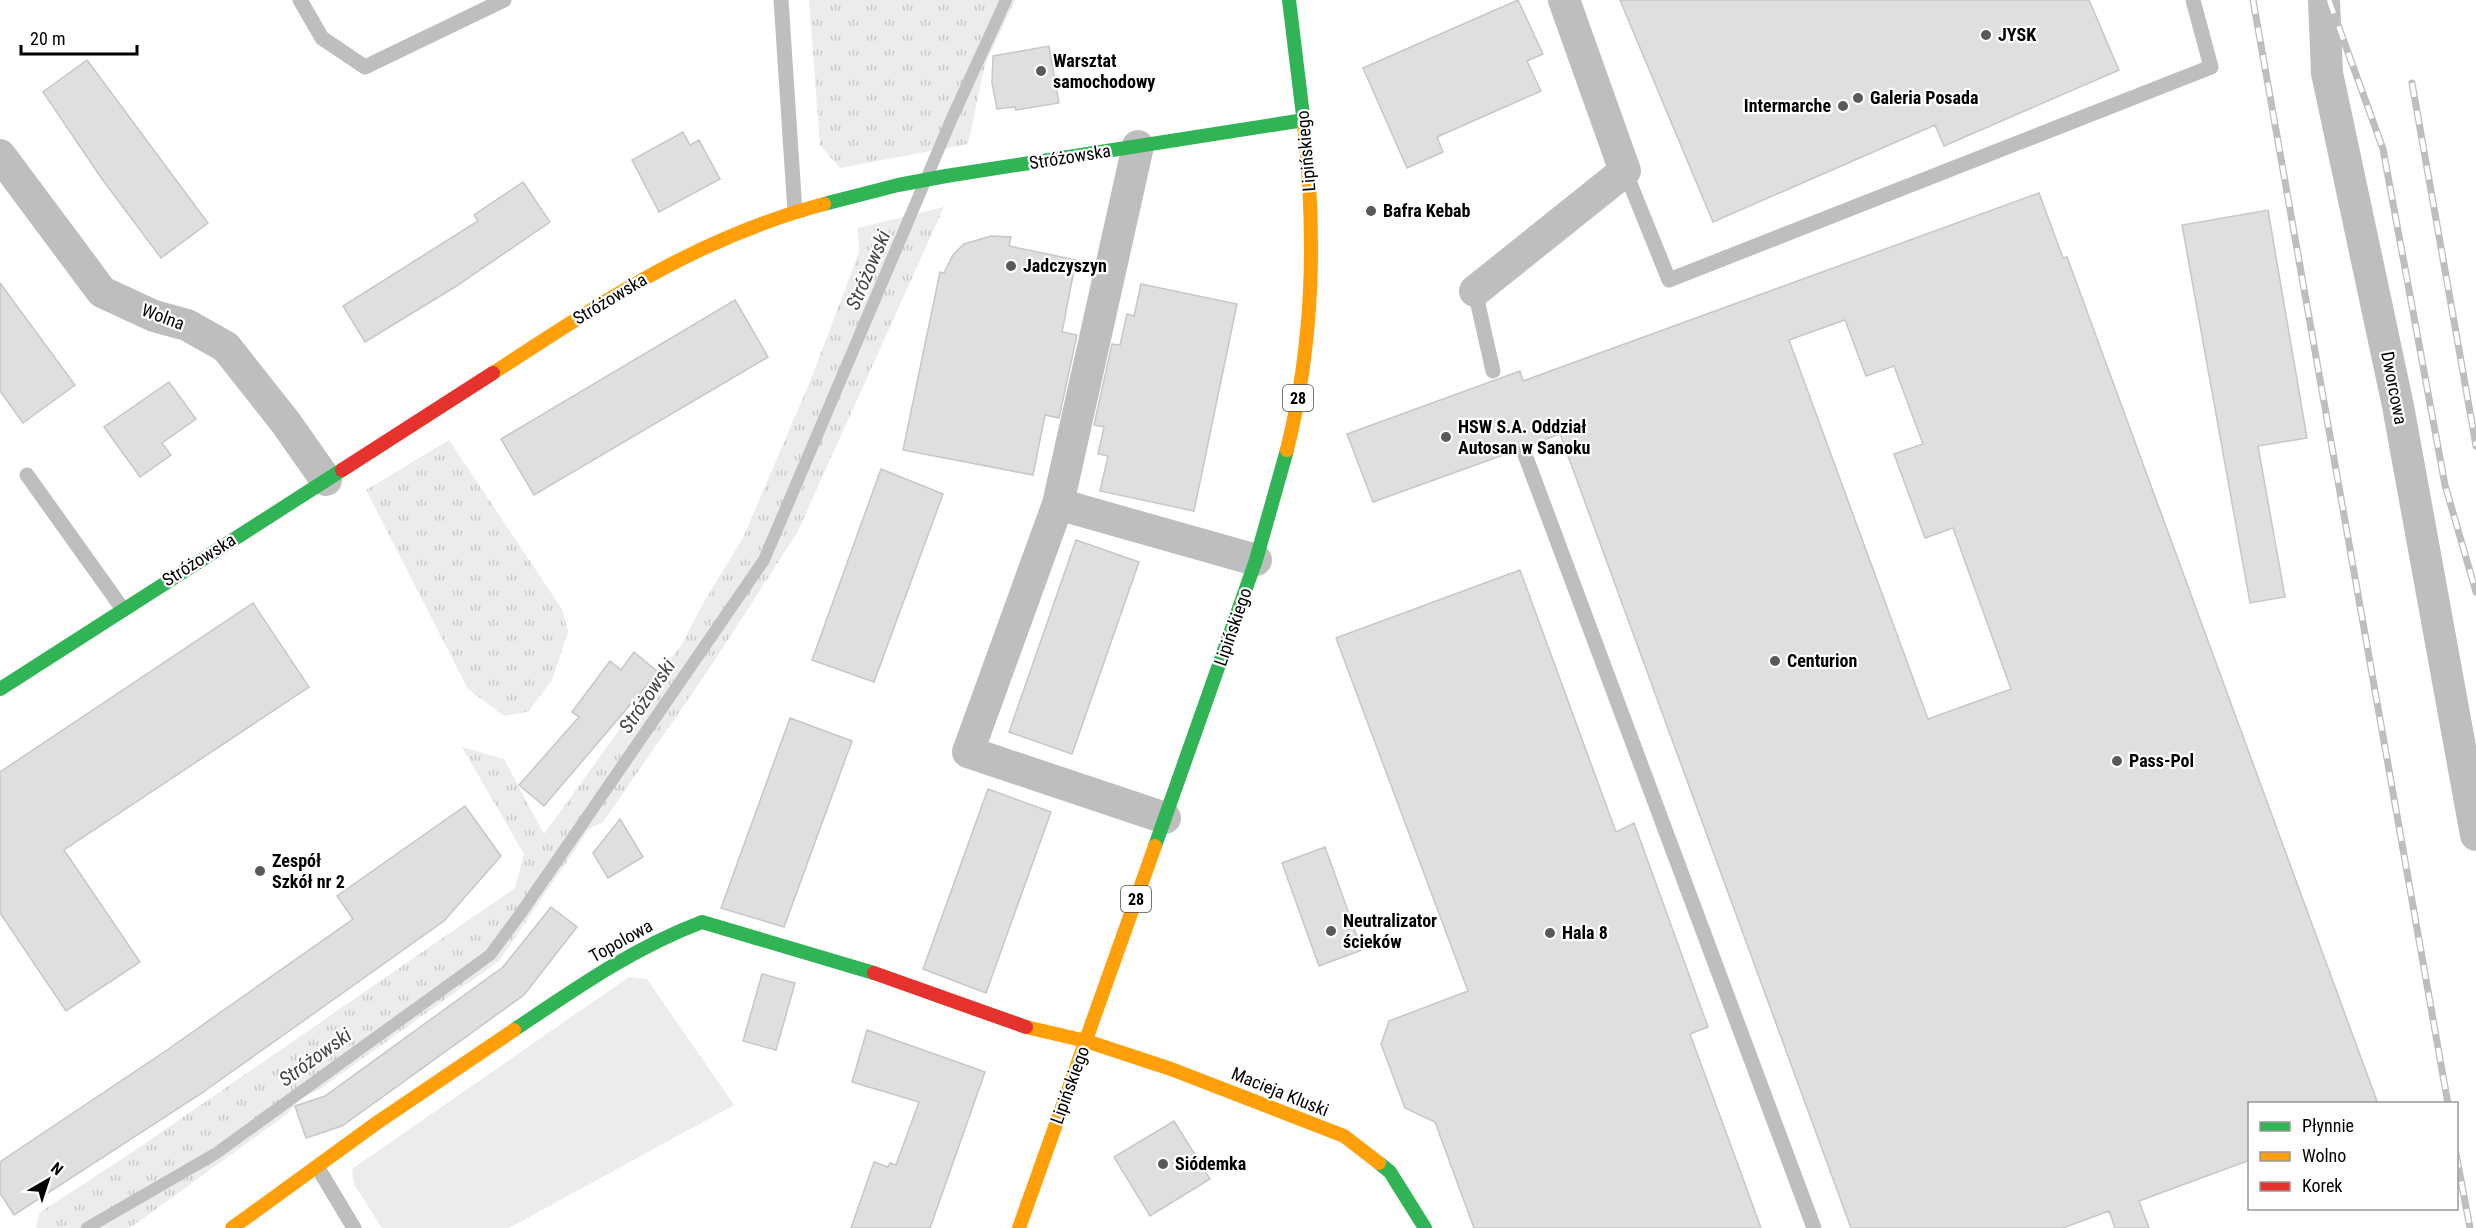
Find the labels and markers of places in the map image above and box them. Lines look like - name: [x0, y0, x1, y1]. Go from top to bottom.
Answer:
- place label: JYSK: [1998, 24, 2037, 45]
- marker: JYSK: [1979, 28, 1993, 42]
- place label: Warsztat samochodowy: [1053, 50, 1155, 92]
- marker: Warsztat samochodowy: [1034, 64, 1048, 78]
- place label: Galeria Posada: [1870, 87, 1978, 108]
- marker: Galeria Posada: [1851, 91, 1865, 105]
- place label: Intermarche: [1744, 95, 1831, 116]
- marker: Intermarche: [1836, 99, 1850, 113]
- place label: Bafra Kebab: [1383, 200, 1471, 221]
- marker: Bafra Kebab: [1364, 204, 1378, 218]
- place label: Jadczyszyn: [1023, 255, 1107, 276]
- marker: Jadczyszyn: [1004, 259, 1018, 273]
- place label: HSW S.A. Oddział Autosan w Sanoku: [1458, 416, 1590, 458]
- marker: HSW S.A. Oddział Autosan w Sanoku: [1439, 430, 1453, 444]
- place label: Centurion: [1787, 650, 1857, 671]
- marker: Centurion: [1768, 654, 1782, 668]
- place label: Pass-Pol: [2129, 750, 2194, 771]
- marker: Pass-Pol: [2110, 754, 2124, 768]
- place label: Zespół Szkół nr 2: [272, 850, 345, 892]
- marker: Zespół Szkół nr 2: [253, 864, 267, 878]
- place label: Neutralizator ścieków: [1343, 910, 1437, 952]
- place label: Hala 8: [1562, 922, 1608, 943]
- marker: Neutralizator ścieków: [1324, 924, 1338, 938]
- marker: Hala 8: [1543, 926, 1557, 940]
- place label: Siódemka: [1175, 1153, 1246, 1174]
- marker: Siódemka: [1156, 1157, 1170, 1171]

